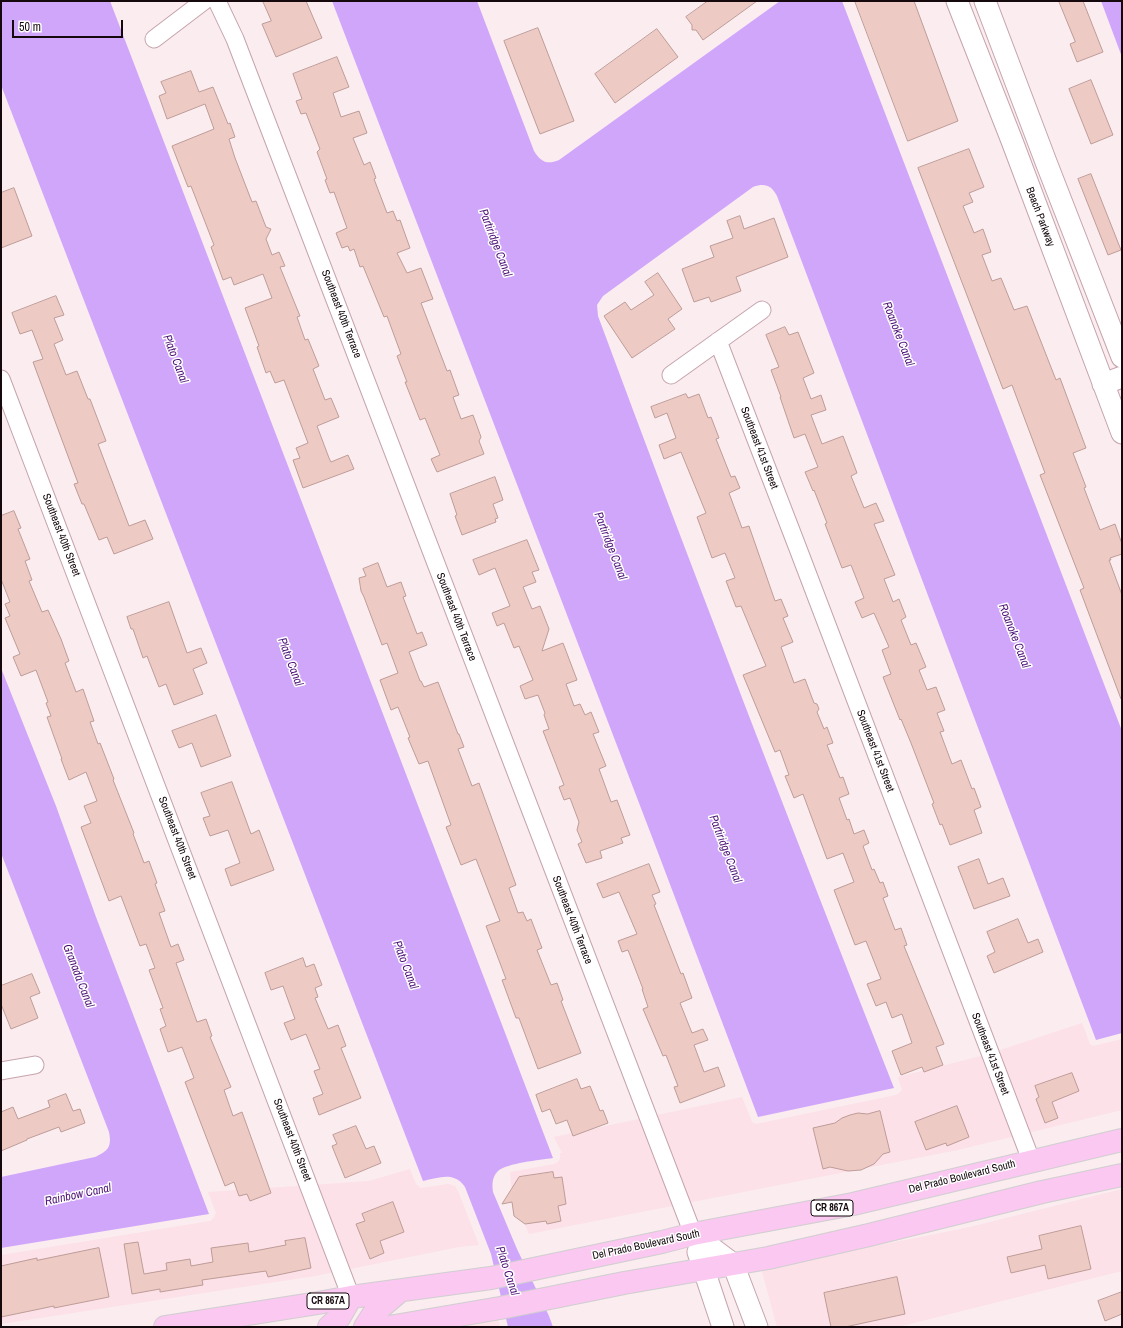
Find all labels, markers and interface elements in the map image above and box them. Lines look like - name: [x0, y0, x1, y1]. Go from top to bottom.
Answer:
- scale bar: [14, 12, 125, 38]
- text: 50 m: [19, 19, 41, 35]
- street label: Beach Parkway: [1023, 185, 1057, 249]
- water label: Partiridge Canal: [475, 207, 515, 279]
- street label: Southeast 40th Terrace: [318, 268, 364, 360]
- water label: Roanoke Canal: [879, 300, 917, 368]
- water label: Plato Canal: [159, 333, 191, 385]
- street label: Southeast 41st Street: [737, 405, 781, 491]
- street label: Southeast 40th Street: [39, 492, 83, 578]
- water label: Partiridge Canal: [590, 510, 630, 582]
- street label: Southeast 40th Terrace: [433, 571, 479, 663]
- water label: Roanoke Canal: [995, 602, 1033, 670]
- water label: Plato Canal: [274, 636, 306, 688]
- street label: Southeast 41st Street: [853, 708, 897, 794]
- street label: Southeast 40th Street: [155, 795, 199, 881]
- water label: Partiridge Canal: [705, 813, 745, 885]
- street label: Southeast 40th Terrace: [549, 874, 595, 966]
- water label: Plato Canal: [389, 939, 421, 991]
- water label: Granada Canal: [59, 942, 97, 1010]
- street label: Southeast 41st Street: [968, 1011, 1012, 1097]
- street label: Southeast 40th Street: [270, 1097, 314, 1183]
- street label: Del Prado Boulevard South: [907, 1157, 1017, 1197]
- water label: Rainbow Canal: [44, 1181, 112, 1209]
- road number: CR 867A: [811, 1200, 853, 1216]
- street label: Del Prado Boulevard South: [591, 1227, 701, 1263]
- water label: Plato Canal: [492, 1245, 522, 1297]
- road number: CR 867A: [307, 1293, 349, 1309]

